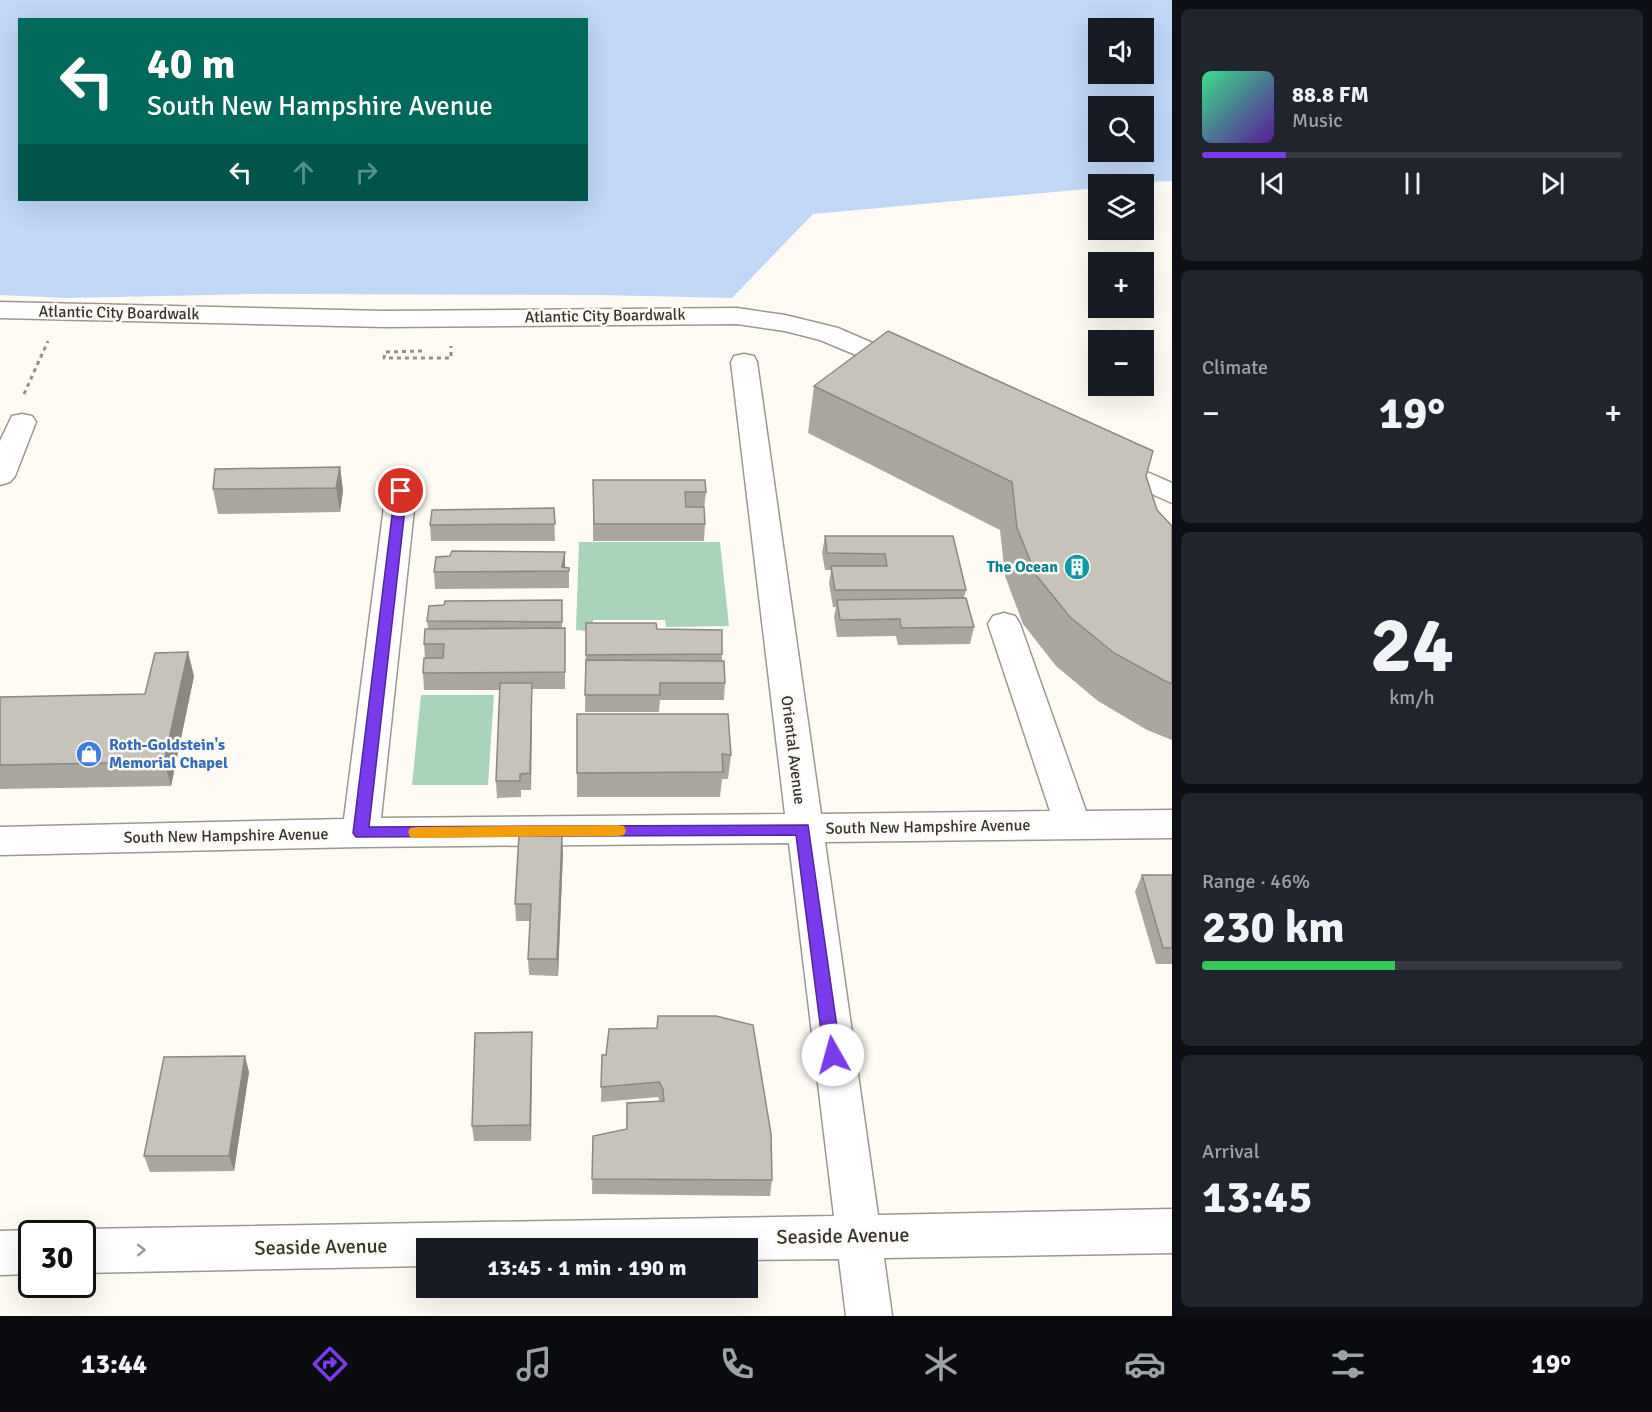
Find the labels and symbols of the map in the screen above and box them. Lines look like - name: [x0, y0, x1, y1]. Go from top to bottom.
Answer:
- street label: Atlantic City Boardwalk: [38, 302, 200, 324]
- street label: Atlantic City Boardwalk: [524, 305, 686, 327]
- pin: [375, 465, 426, 516]
- building icon: The Ocean: [1062, 552, 1092, 582]
- place label: The Ocean: [987, 557, 1058, 577]
- street label: Oriental Avenue: [776, 694, 810, 806]
- place label: Roth-Goldstein's Memorial Chapel: [109, 735, 228, 773]
- shop icon: Roth-Goldstein's Memorial Chapel: [74, 739, 104, 769]
- street label: South New Hampshire Avenue: [825, 815, 1031, 839]
- street label: South New Hampshire Avenue: [123, 824, 329, 848]
- position arrow: [801, 1023, 865, 1087]
- speed limit sign: 30: [18, 1220, 96, 1298]
- street label: Seaside Avenue: [776, 1222, 910, 1250]
- street label: Seaside Avenue: [254, 1233, 388, 1261]
- one-way arrow: [136, 1244, 145, 1256]

